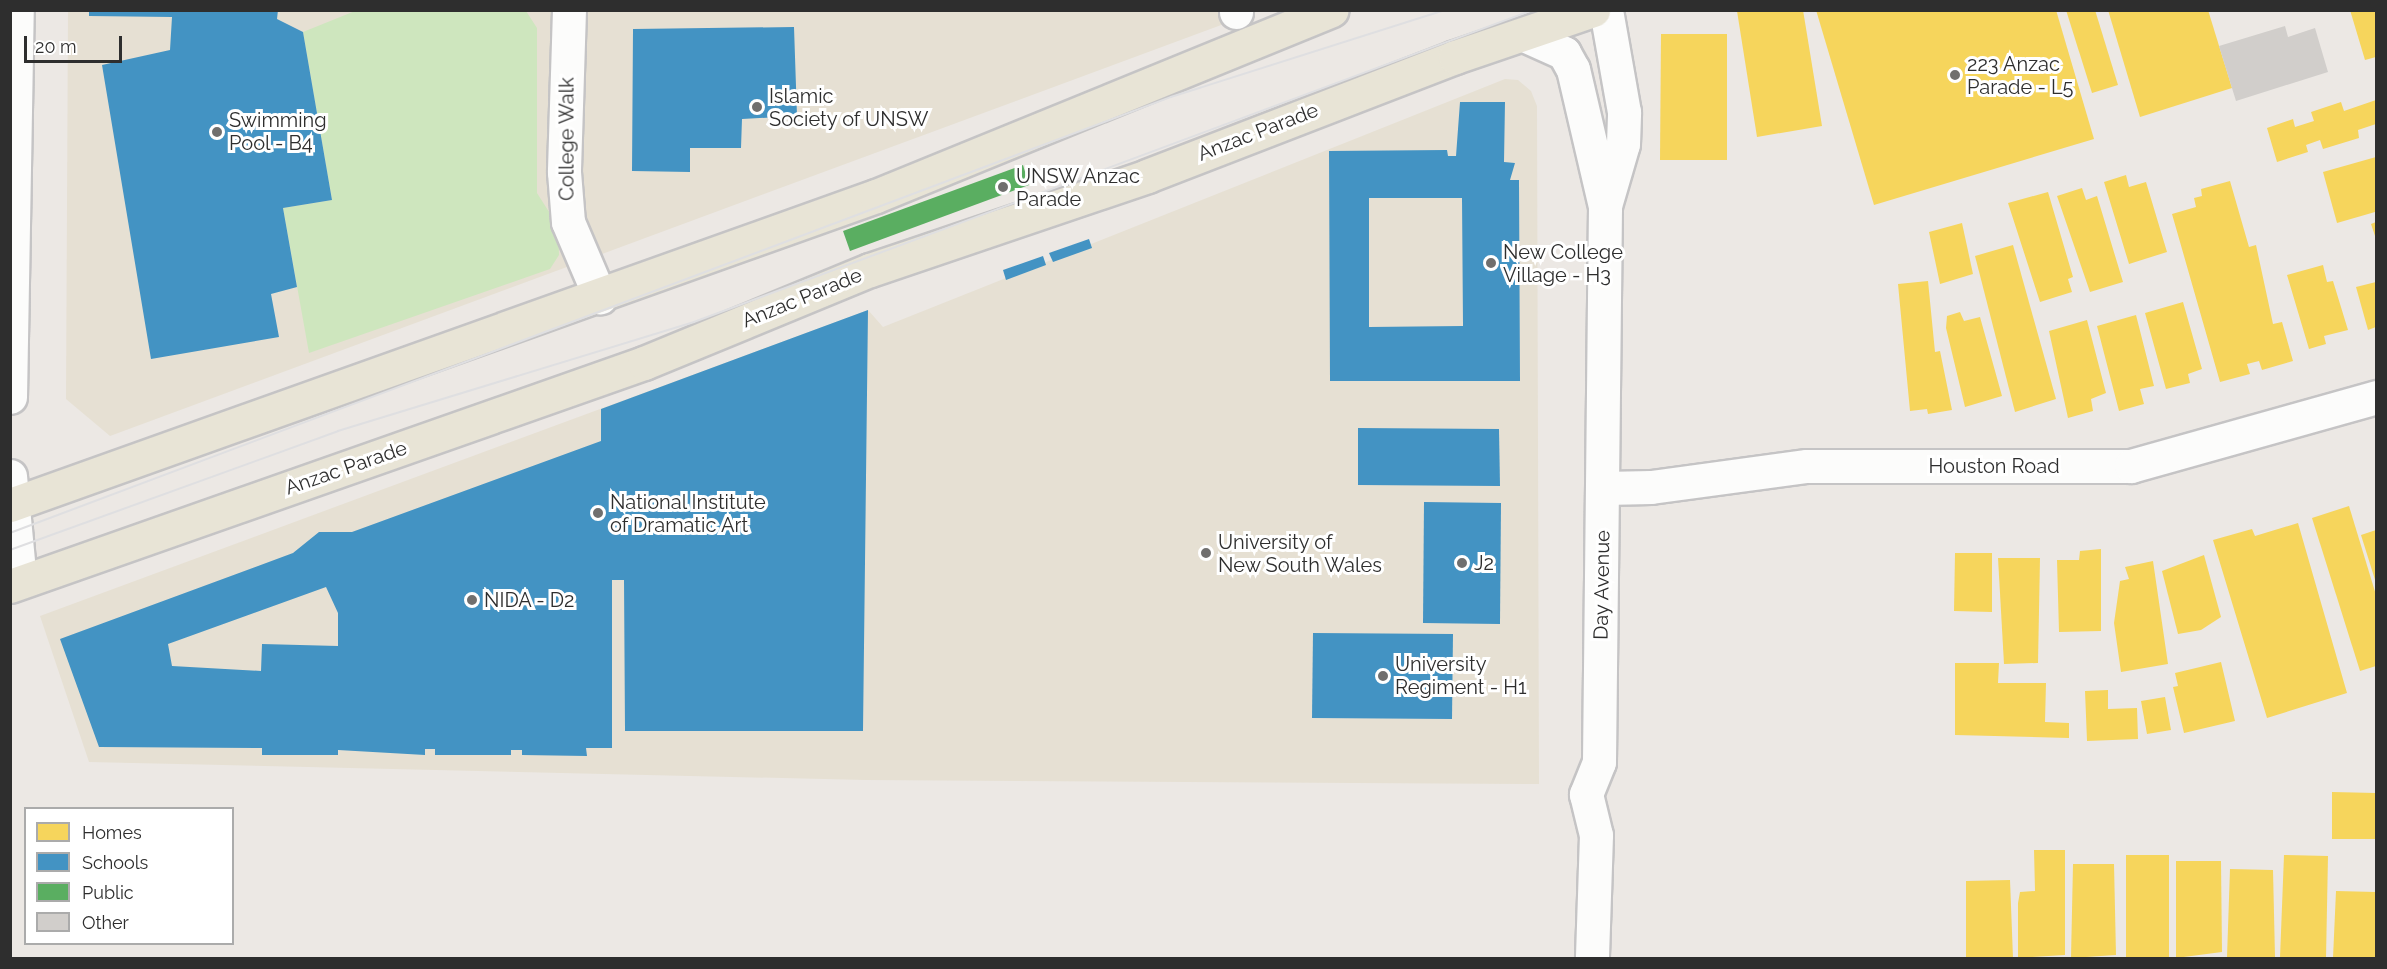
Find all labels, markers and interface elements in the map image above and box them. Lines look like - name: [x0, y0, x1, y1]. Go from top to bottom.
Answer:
- scale bar: [27, 24, 124, 62]
- text: 20 m: [35, 36, 77, 57]
- place label: 223 Anzac Parade - L5: [1967, 52, 2073, 99]
- marker: 223 Anzac Parade - L5: [1948, 68, 1962, 82]
- street label: College Walk: [555, 77, 579, 201]
- place label: Islamic Society of UNSW: [769, 84, 929, 131]
- street label: Anzac Parade: [1194, 98, 1322, 166]
- marker: Islamic Society of UNSW: [750, 100, 764, 114]
- place label: Swimming Pool - B4: [229, 108, 327, 155]
- marker: Swimming Pool - B4: [210, 125, 224, 139]
- place label: UNSW Anzac Parade: [1016, 164, 1141, 211]
- marker: UNSW Anzac Parade: [994, 178, 1012, 196]
- place label: New College Village - H3: [1503, 240, 1623, 287]
- marker: New College Village - H3: [1484, 256, 1498, 270]
- street label: Anzac Parade: [738, 263, 866, 333]
- street label: Anzac Parade: [282, 436, 410, 500]
- street label: Houston Road: [1928, 454, 2060, 478]
- place label: National Institute of Dramatic Art: [610, 490, 766, 537]
- marker: National Institute of Dramatic Art: [591, 506, 605, 520]
- street label: Day Avenue: [1589, 529, 1615, 641]
- place label: University of New South Wales: [1218, 530, 1383, 577]
- marker: University of New South Wales: [1199, 546, 1213, 560]
- place label: J2: [1474, 551, 1494, 575]
- marker: J2: [1455, 556, 1469, 570]
- place label: NIDA - D2: [484, 588, 575, 612]
- marker: NIDA - D2: [465, 593, 479, 607]
- place label: University Regiment - H1: [1395, 652, 1527, 699]
- marker: University Regiment - H1: [1376, 669, 1390, 683]
- legend: [24, 807, 234, 945]
- text: Homes: [82, 822, 142, 843]
- text: Schools: [82, 852, 148, 873]
- text: Public: [82, 882, 134, 903]
- text: Other: [82, 912, 129, 933]

